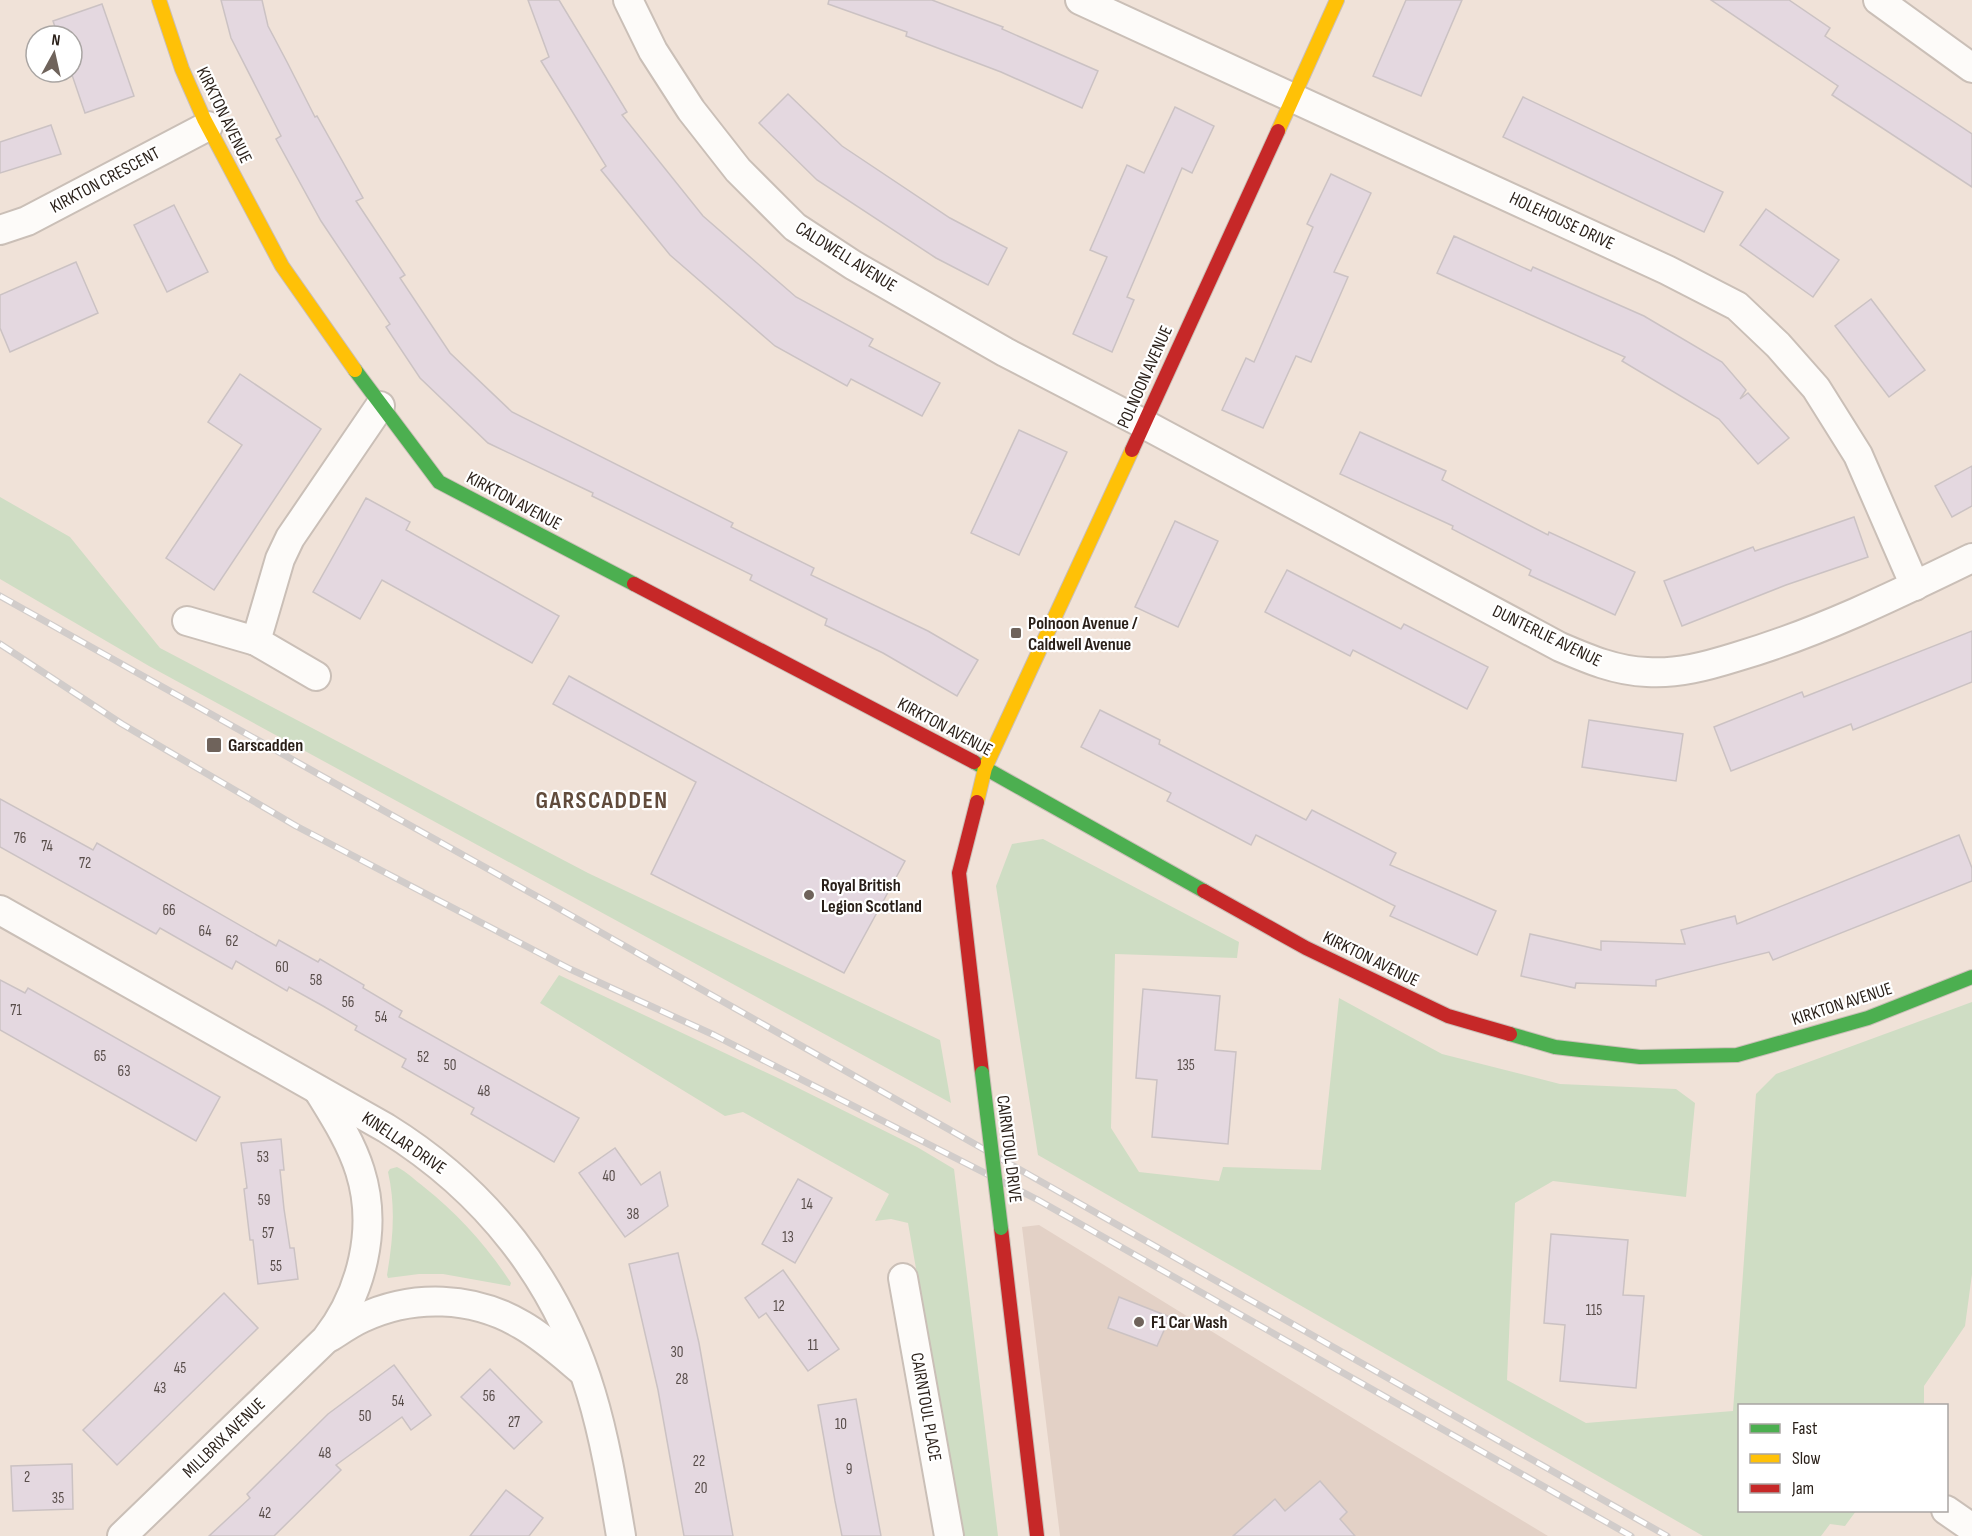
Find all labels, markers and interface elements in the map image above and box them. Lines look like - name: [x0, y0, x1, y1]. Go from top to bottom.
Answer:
- north arrow: [24, 24, 84, 84]
- text: N: [50, 31, 61, 51]
- street label: KIRKTON AVENUE: [192, 64, 256, 166]
- street label: KIRKTON CRESCENT: [47, 142, 163, 218]
- street label: HOLEHOUSE DRIVE: [1506, 188, 1618, 254]
- street label: CALDWELL AVENUE: [792, 218, 900, 296]
- street label: POLNOON AVENUE: [1113, 322, 1177, 432]
- street label: KIRKTON AVENUE: [463, 467, 565, 535]
- street label: DUNTERLIE AVENUE: [1489, 601, 1605, 671]
- place label: Polnoon Avenue / Caldwell Avenue: [1028, 613, 1138, 655]
- marker: Polnoon Avenue / Caldwell Avenue: [1009, 626, 1023, 640]
- street label: KIRKTON AVENUE: [894, 693, 996, 761]
- place label: Garscadden: [228, 735, 303, 756]
- marker: Garscadden: [205, 736, 223, 754]
- district label: GARSCADDEN: [535, 786, 669, 815]
- house number: 76: [14, 829, 26, 848]
- house number: 74: [41, 837, 53, 856]
- house number: 72: [79, 854, 91, 873]
- place label: Royal British Legion Scotland: [821, 875, 922, 917]
- marker: Royal British Legion Scotland: [802, 888, 816, 902]
- house number: 66: [162, 901, 176, 920]
- house number: 64: [198, 922, 212, 941]
- street label: KIRKTON AVENUE: [1320, 927, 1422, 991]
- house number: 62: [226, 932, 238, 951]
- house number: 60: [275, 958, 289, 977]
- house number: 58: [310, 971, 322, 990]
- street label: KIRKTON AVENUE: [1789, 978, 1895, 1030]
- house number: 56: [342, 993, 354, 1012]
- house number: 71: [10, 1001, 22, 1020]
- house number: 54: [375, 1008, 387, 1027]
- house number: 65: [94, 1047, 106, 1066]
- house number: 52: [417, 1048, 429, 1067]
- house number: 50: [444, 1056, 456, 1075]
- house number: 135: [1177, 1056, 1195, 1075]
- house number: 63: [118, 1062, 130, 1081]
- house number: 48: [478, 1082, 490, 1101]
- street label: CAIRNTOUL DRIVE: [992, 1094, 1026, 1204]
- street label: KINELLAR DRIVE: [358, 1107, 450, 1179]
- house number: 53: [257, 1148, 269, 1167]
- house number: 40: [603, 1167, 615, 1186]
- house number: 59: [258, 1191, 270, 1210]
- house number: 14: [801, 1195, 813, 1214]
- house number: 38: [627, 1205, 639, 1224]
- house number: 57: [262, 1224, 274, 1243]
- house number: 13: [782, 1228, 794, 1247]
- house number: 55: [270, 1257, 282, 1276]
- house number: 12: [773, 1297, 785, 1316]
- house number: 115: [1586, 1301, 1602, 1320]
- place label: F1 Car Wash: [1151, 1312, 1228, 1333]
- marker: F1 Car Wash: [1132, 1315, 1146, 1329]
- house number: 11: [808, 1336, 819, 1355]
- house number: 30: [671, 1343, 683, 1362]
- street label: CAIRNTOUL PLACE: [906, 1351, 946, 1463]
- house number: 45: [174, 1359, 186, 1378]
- house number: 28: [676, 1370, 688, 1389]
- house number: 43: [154, 1379, 166, 1398]
- house number: 56: [483, 1387, 495, 1406]
- house number: 54: [392, 1392, 404, 1411]
- street label: MILLBRIX AVENUE: [178, 1394, 270, 1482]
- legend: [1738, 1404, 1948, 1512]
- house number: 50: [359, 1407, 371, 1426]
- house number: 27: [508, 1413, 520, 1432]
- house number: 10: [835, 1415, 847, 1434]
- text: Fast: [1792, 1418, 1818, 1439]
- house number: 48: [319, 1444, 331, 1463]
- text: Slow: [1792, 1448, 1821, 1469]
- house number: 22: [693, 1452, 705, 1471]
- house number: 9: [846, 1460, 852, 1479]
- house number: 2: [24, 1468, 30, 1487]
- text: Jam: [1791, 1478, 1814, 1499]
- house number: 20: [695, 1479, 707, 1498]
- house number: 35: [52, 1489, 64, 1508]
- house number: 42: [259, 1504, 271, 1523]

